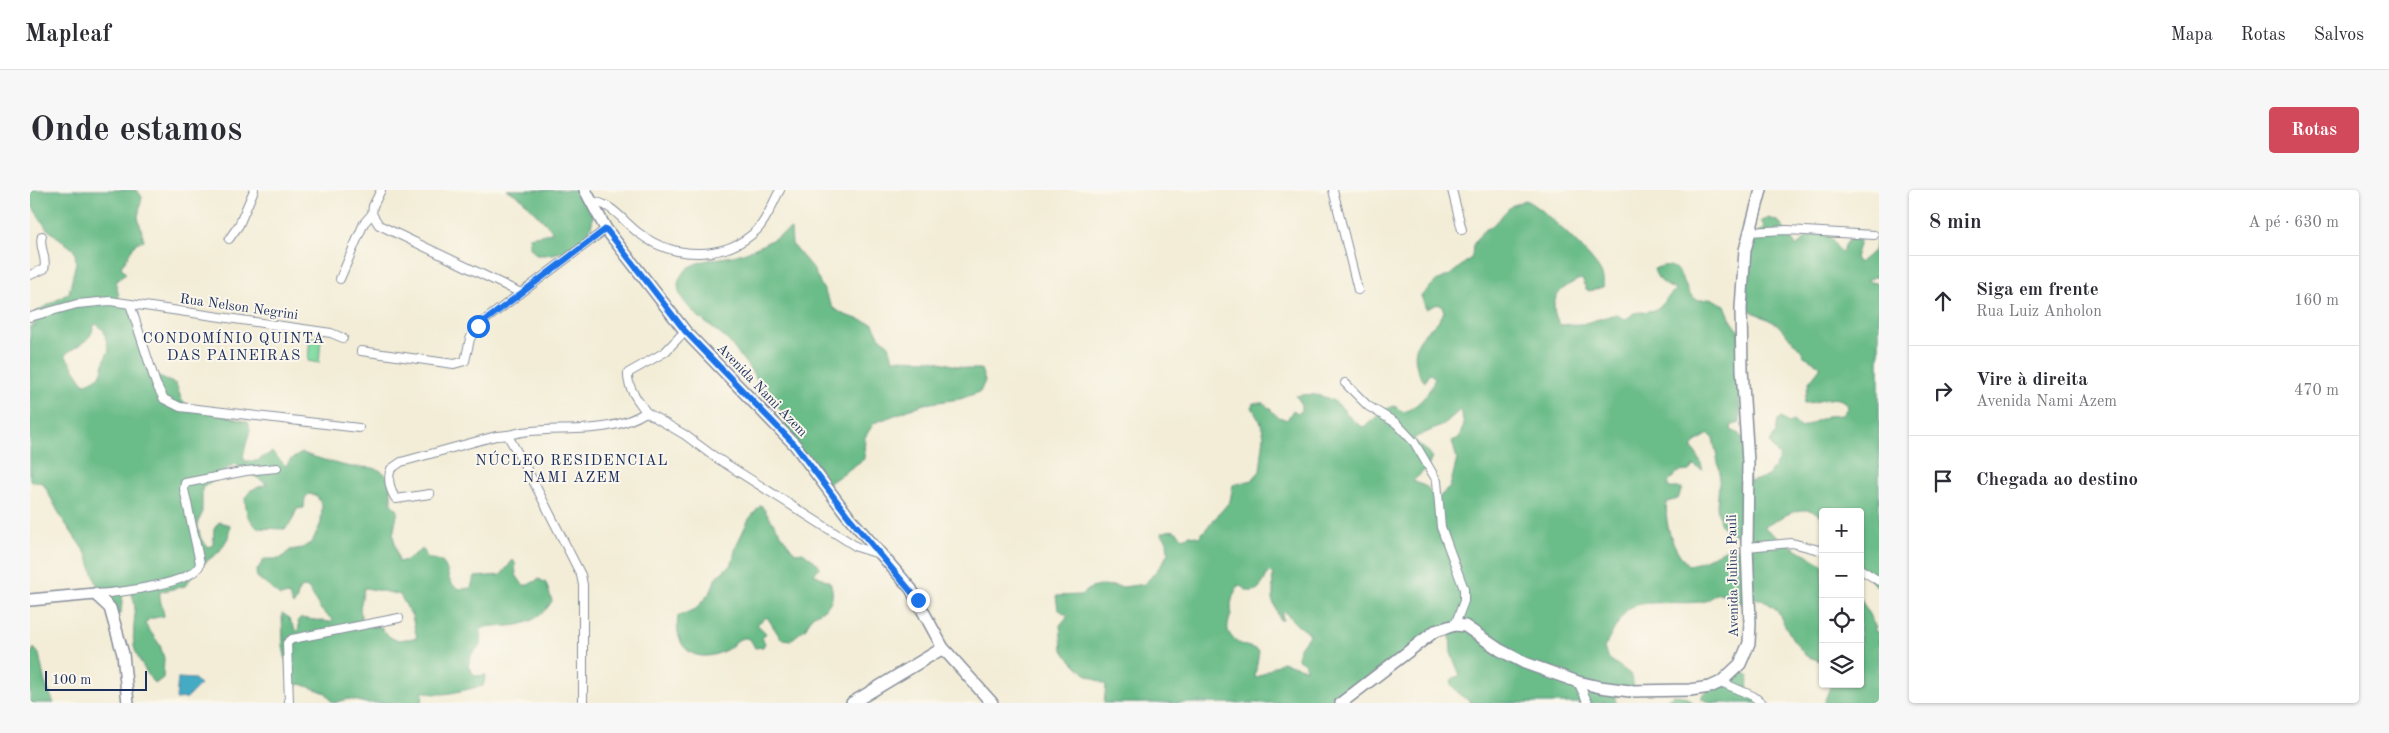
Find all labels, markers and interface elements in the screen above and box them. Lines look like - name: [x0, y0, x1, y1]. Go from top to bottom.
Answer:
- text: Mapleaf: [25, 23, 111, 47]
- text: Mapa: [2171, 26, 2213, 44]
- text: Rotas: [2241, 26, 2286, 44]
- text: Salvos: [2314, 26, 2364, 44]
- button: Rotas: [2269, 107, 2359, 153]
- text: Onde estamos: [30, 113, 242, 148]
- text: 8 min: [1929, 212, 1982, 233]
- text: A pé · 630 m: [2248, 215, 2339, 231]
- text: Siga em frente: [1976, 281, 2099, 300]
- icon: ahead: [1929, 287, 1957, 315]
- street label: Rua Nelson Negrini: [179, 292, 299, 322]
- text: 160 m: [2294, 293, 2339, 309]
- text: Rua Luiz Anholon: [1976, 304, 2102, 320]
- route start: [467, 315, 490, 338]
- district label: CONDOMÍNIO QUINTA DAS PAINEIRAS: [143, 329, 325, 364]
- street label: Avenida Nami Azem: [714, 341, 810, 439]
- text: Vire à direita: [1976, 371, 2088, 390]
- icon: right: [1929, 377, 1957, 405]
- text: 470 m: [2294, 383, 2339, 399]
- text: Avenida Nami Azem: [1976, 394, 2117, 410]
- district label: NÚCLEO RESIDENCIAL NAMI AZEM: [475, 450, 669, 486]
- icon: arrive: [1929, 467, 1957, 495]
- text: Chegada ao destino: [1976, 471, 2138, 490]
- map controls: [1819, 508, 1864, 688]
- button: +: [1819, 508, 1864, 553]
- street label: Avenida Julius Pauli: [1725, 514, 1741, 638]
- button: −: [1819, 553, 1864, 598]
- route end: [907, 589, 930, 612]
- button: locate: [1819, 598, 1864, 643]
- button: layers: [1819, 643, 1864, 688]
- scale bar: [45, 668, 148, 691]
- text: 100 m: [52, 673, 91, 687]

